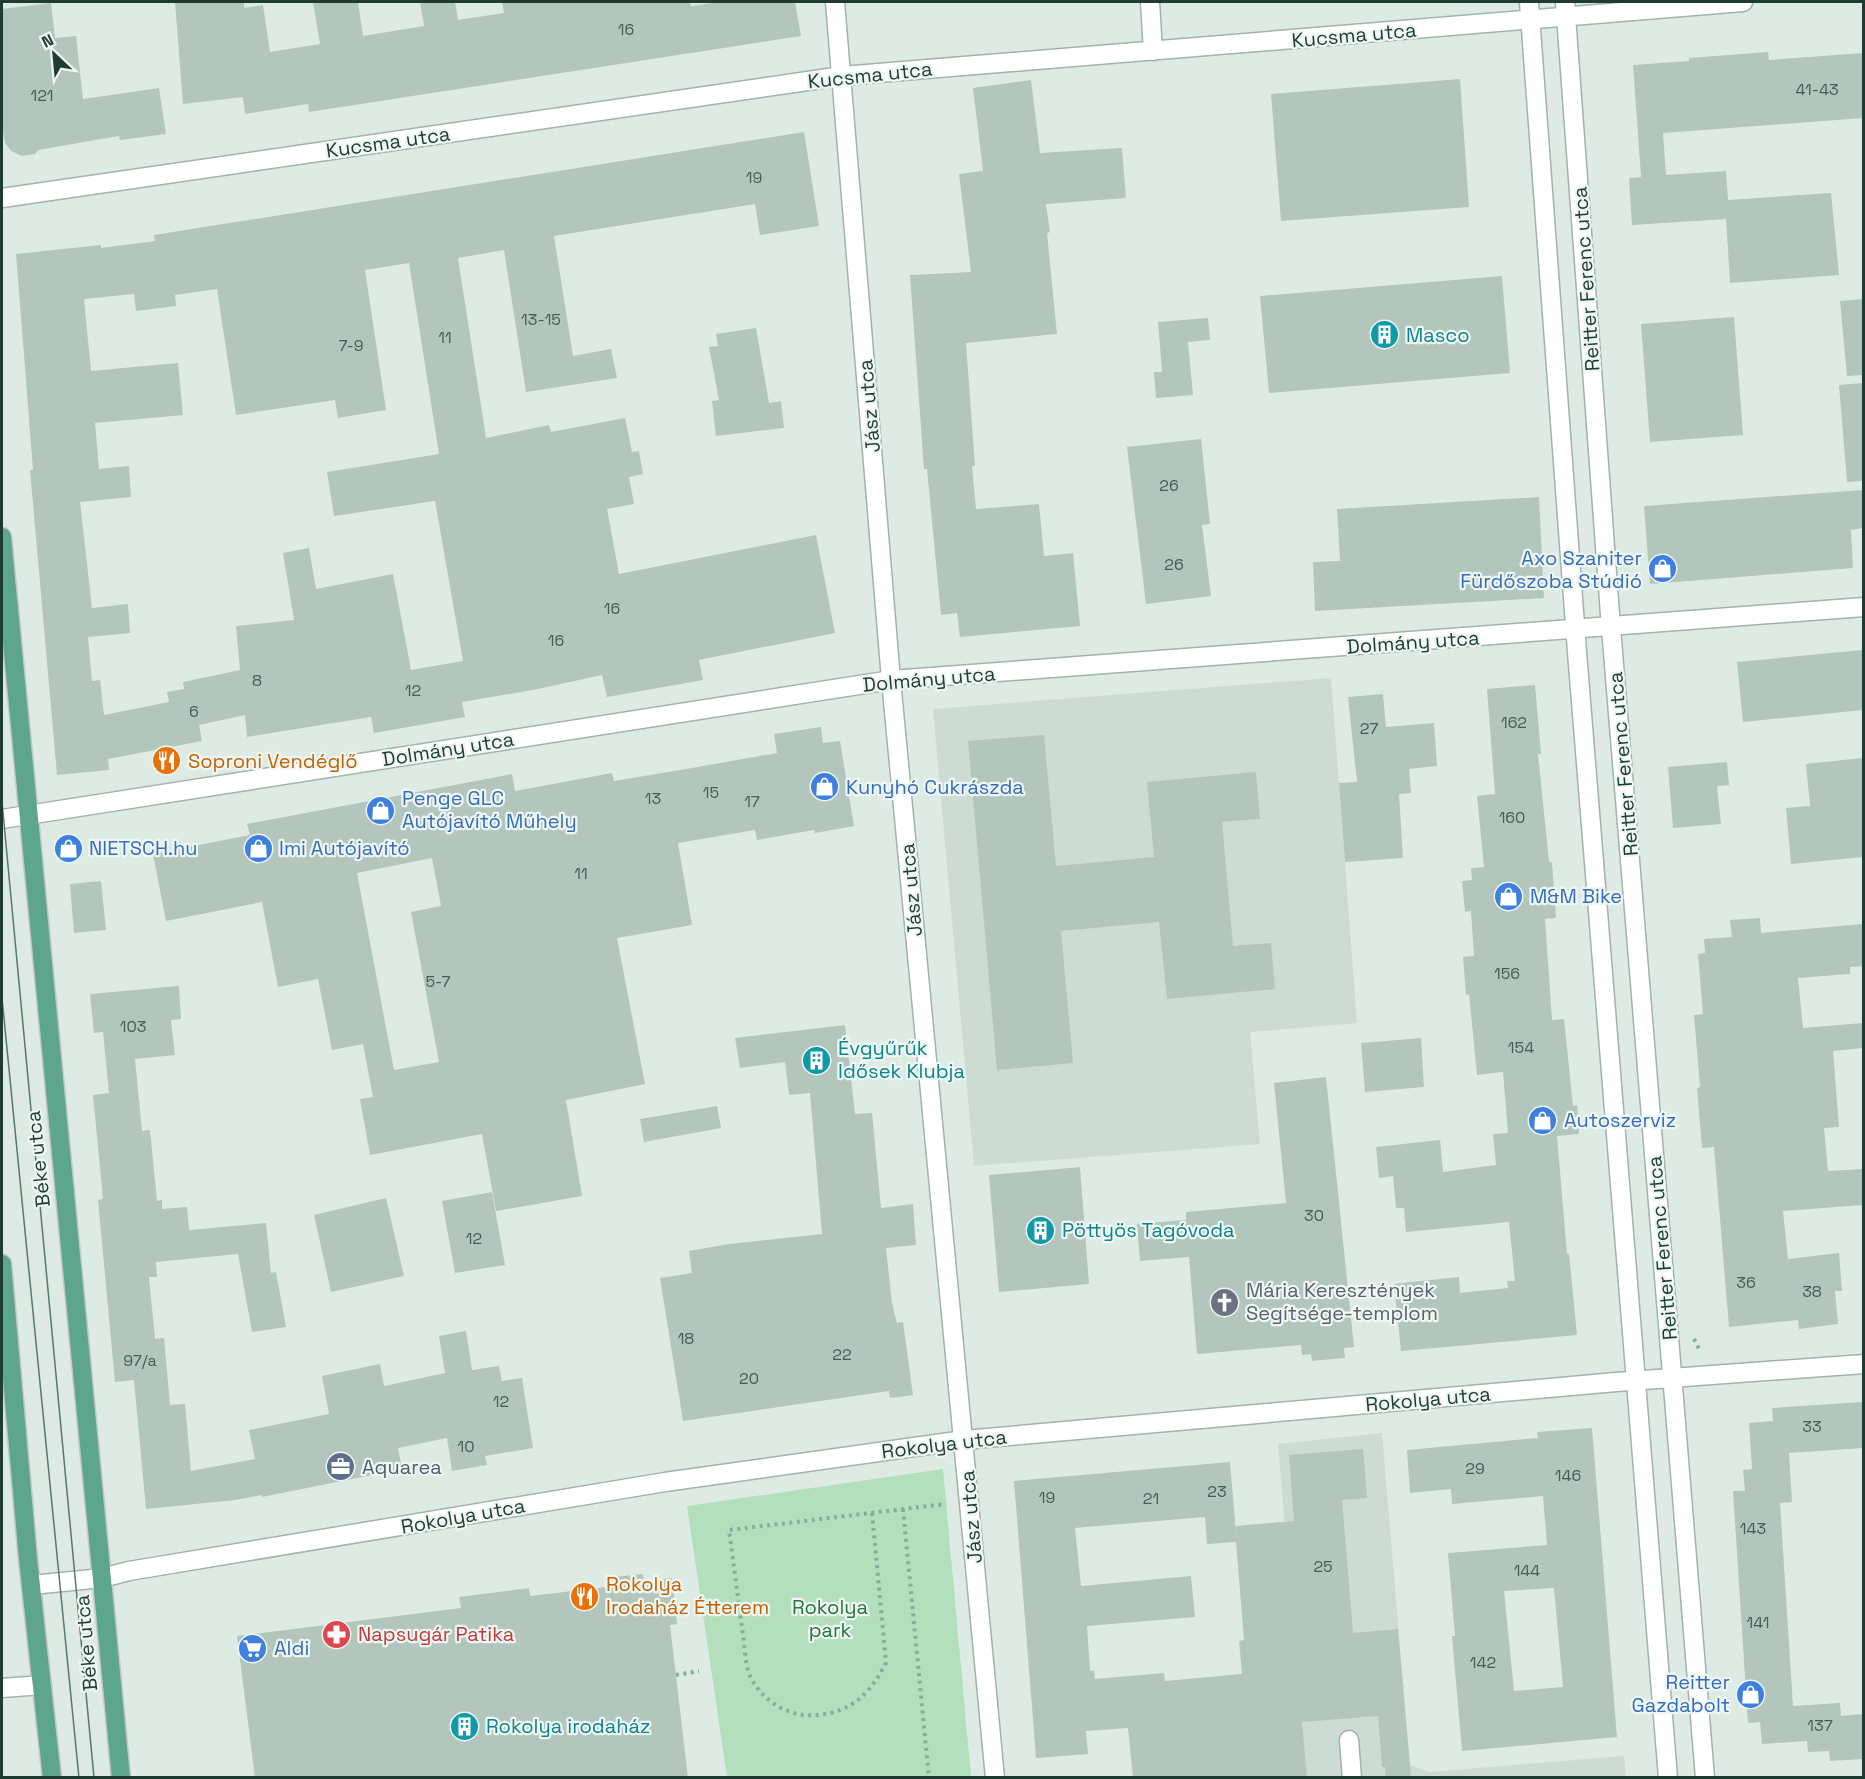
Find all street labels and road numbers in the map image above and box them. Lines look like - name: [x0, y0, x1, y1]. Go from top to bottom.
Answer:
- street label: Kucsma utca: [1291, 17, 1417, 53]
- street label: Kucsma utca: [806, 56, 934, 94]
- street label: Kucsma utca: [324, 120, 452, 164]
- street label: Reitter Ferenc utca: [1567, 186, 1605, 372]
- street label: Jász utca: [852, 358, 886, 454]
- street label: Dolmány utca: [1346, 624, 1480, 660]
- street label: Dolmány utca: [861, 660, 997, 698]
- street label: Reitter Ferenc utca: [1602, 671, 1644, 857]
- street label: Dolmány utca: [380, 726, 516, 772]
- street label: Jász utca: [894, 842, 928, 938]
- street label: Béke utca: [20, 1110, 56, 1208]
- street label: Reitter Ferenc utca: [1641, 1155, 1683, 1341]
- street label: Rokolya utca: [1364, 1381, 1492, 1417]
- street label: Rokolya utca: [880, 1423, 1008, 1465]
- street label: Jász utca: [954, 1469, 988, 1565]
- street label: Rokolya utca: [399, 1492, 527, 1540]
- street label: Béke utca: [69, 1594, 103, 1692]

